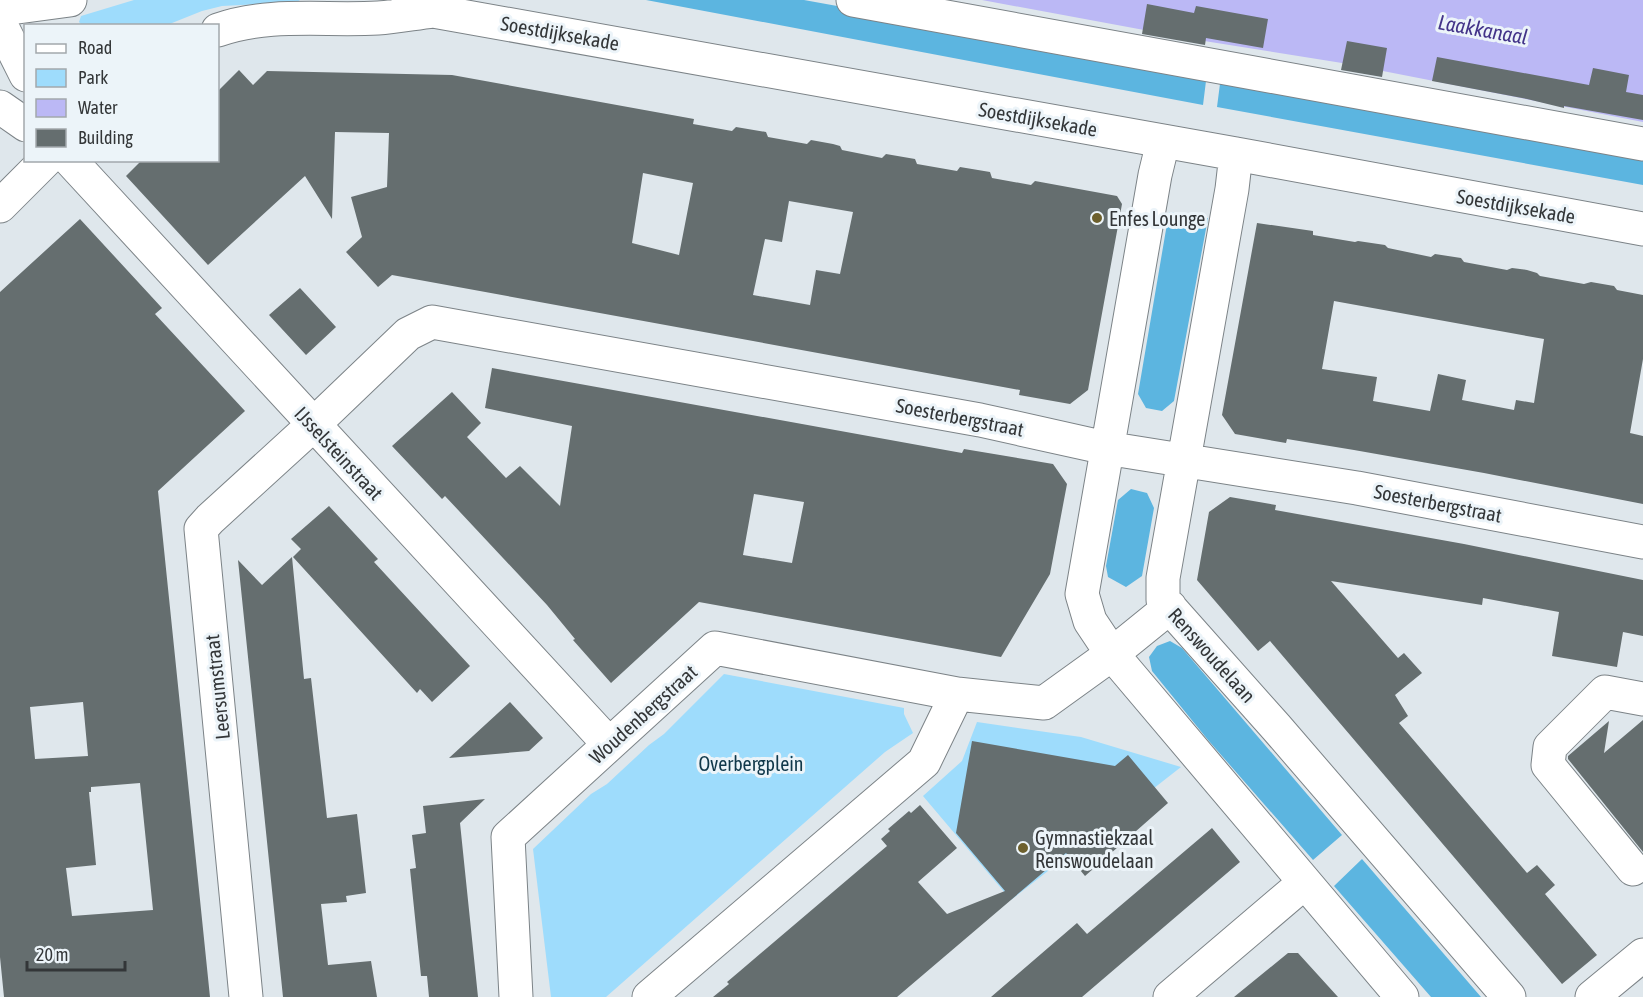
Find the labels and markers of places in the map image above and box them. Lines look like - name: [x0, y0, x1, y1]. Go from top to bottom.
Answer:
- place label: Enfes Lounge: [1109, 207, 1205, 230]
- marker: Enfes Lounge: [1090, 211, 1104, 225]
- place label: Gymnastiekzaal Renswoudelaan: [1035, 826, 1154, 872]
- marker: Gymnastiekzaal Renswoudelaan: [1016, 841, 1030, 855]

